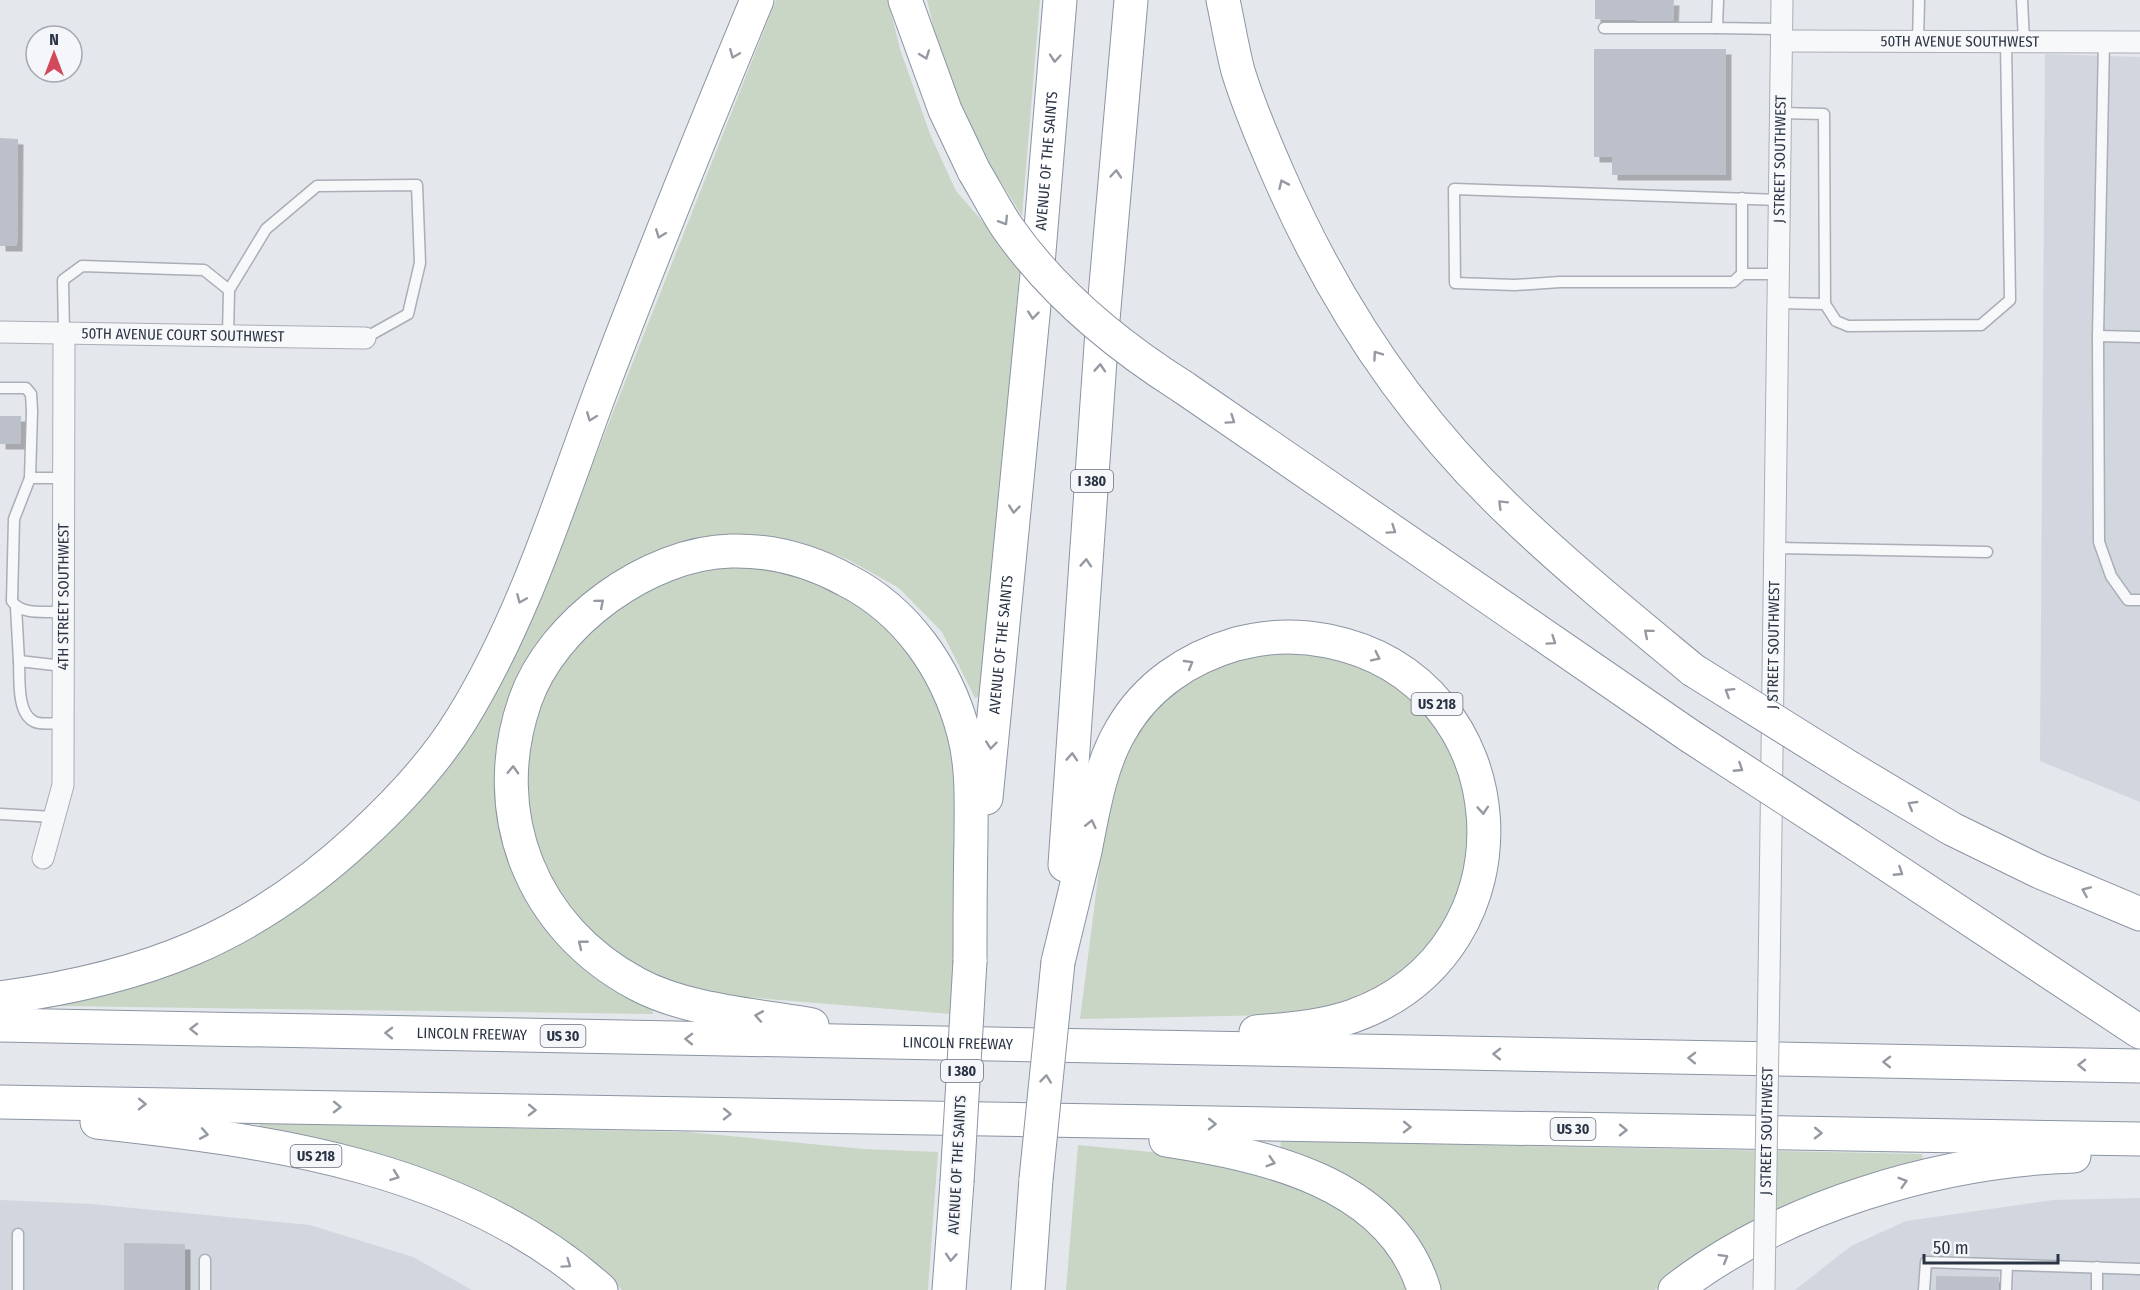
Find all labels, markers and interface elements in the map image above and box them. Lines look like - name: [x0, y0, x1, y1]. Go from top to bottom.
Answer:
- north arrow: [24, 24, 84, 84]
- text: N: [49, 30, 59, 49]
- street label: 50TH AVENUE SOUTHWEST: [1881, 32, 2039, 51]
- one-way arrow: [729, 48, 741, 59]
- one-way arrow: [918, 49, 931, 60]
- one-way arrow: [1049, 54, 1062, 63]
- street label: AVENUE OF THE SAINTS: [1032, 91, 1061, 231]
- street label: J STREET SOUTHWEST: [1770, 95, 1790, 223]
- one-way arrow: [1109, 169, 1122, 179]
- one-way arrow: [1278, 180, 1290, 191]
- one-way arrow: [997, 215, 1008, 226]
- one-way arrow: [655, 229, 668, 239]
- one-way arrow: [1027, 311, 1039, 320]
- street label: 50TH AVENUE COURT SOUTHWEST: [82, 324, 284, 346]
- one-way arrow: [1373, 350, 1384, 361]
- one-way arrow: [1093, 364, 1106, 373]
- one-way arrow: [586, 411, 598, 422]
- one-way arrow: [1224, 413, 1235, 424]
- road number: I 380: [1071, 470, 1113, 492]
- one-way arrow: [1498, 500, 1509, 510]
- one-way arrow: [1008, 505, 1021, 514]
- street label: 4TH STREET SOUTHWEST: [54, 523, 73, 670]
- one-way arrow: [1385, 523, 1396, 534]
- one-way arrow: [1079, 558, 1092, 567]
- street label: AVENUE OF THE SAINTS: [985, 574, 1017, 715]
- street label: J STREET SOUTHWEST: [1764, 581, 1783, 709]
- one-way arrow: [516, 592, 528, 603]
- one-way arrow: [593, 599, 604, 610]
- one-way arrow: [1644, 629, 1655, 640]
- one-way arrow: [1546, 634, 1557, 645]
- one-way arrow: [1369, 650, 1380, 661]
- one-way arrow: [1183, 660, 1193, 671]
- one-way arrow: [1725, 688, 1735, 700]
- road number: US 218: [1412, 693, 1462, 715]
- one-way arrow: [985, 741, 998, 750]
- one-way arrow: [1065, 753, 1078, 762]
- one-way arrow: [1733, 760, 1744, 771]
- one-way arrow: [506, 765, 519, 774]
- one-way arrow: [1908, 801, 1918, 812]
- one-way arrow: [1476, 805, 1489, 814]
- one-way arrow: [1083, 819, 1096, 829]
- one-way arrow: [1892, 864, 1903, 875]
- one-way arrow: [2081, 886, 2092, 898]
- one-way arrow: [578, 941, 589, 952]
- one-way arrow: [755, 1010, 765, 1023]
- one-way arrow: [190, 1023, 199, 1035]
- street label: LINCOLN FREEWAY: [417, 1024, 528, 1044]
- road number: US 30: [540, 1025, 586, 1047]
- one-way arrow: [385, 1027, 394, 1039]
- one-way arrow: [685, 1033, 694, 1045]
- street label: LINCOLN FREEWAY: [902, 1033, 1014, 1053]
- one-way arrow: [1492, 1048, 1501, 1060]
- one-way arrow: [1687, 1052, 1696, 1064]
- one-way arrow: [1882, 1055, 1891, 1068]
- one-way arrow: [2077, 1059, 2086, 1072]
- road number: I 380: [941, 1060, 983, 1082]
- street label: J STREET SOUTHWEST: [1757, 1067, 1777, 1195]
- one-way arrow: [1039, 1075, 1052, 1084]
- street label: AVENUE OF THE SAINTS: [944, 1095, 970, 1235]
- one-way arrow: [138, 1098, 147, 1110]
- one-way arrow: [333, 1101, 342, 1113]
- one-way arrow: [528, 1104, 537, 1116]
- one-way arrow: [723, 1108, 732, 1120]
- one-way arrow: [1207, 1118, 1216, 1130]
- road number: US 30: [1550, 1118, 1596, 1140]
- one-way arrow: [1402, 1121, 1411, 1133]
- one-way arrow: [1618, 1124, 1627, 1136]
- one-way arrow: [199, 1127, 209, 1140]
- one-way arrow: [1813, 1127, 1822, 1139]
- road number: US 218: [290, 1145, 342, 1167]
- one-way arrow: [1265, 1155, 1276, 1167]
- one-way arrow: [389, 1168, 399, 1181]
- one-way arrow: [1897, 1177, 1907, 1189]
- scale bar: [1924, 1227, 2058, 1265]
- text: 50 m: [1933, 1237, 1969, 1259]
- one-way arrow: [945, 1253, 958, 1262]
- one-way arrow: [1717, 1254, 1728, 1265]
- one-way arrow: [561, 1257, 572, 1268]

